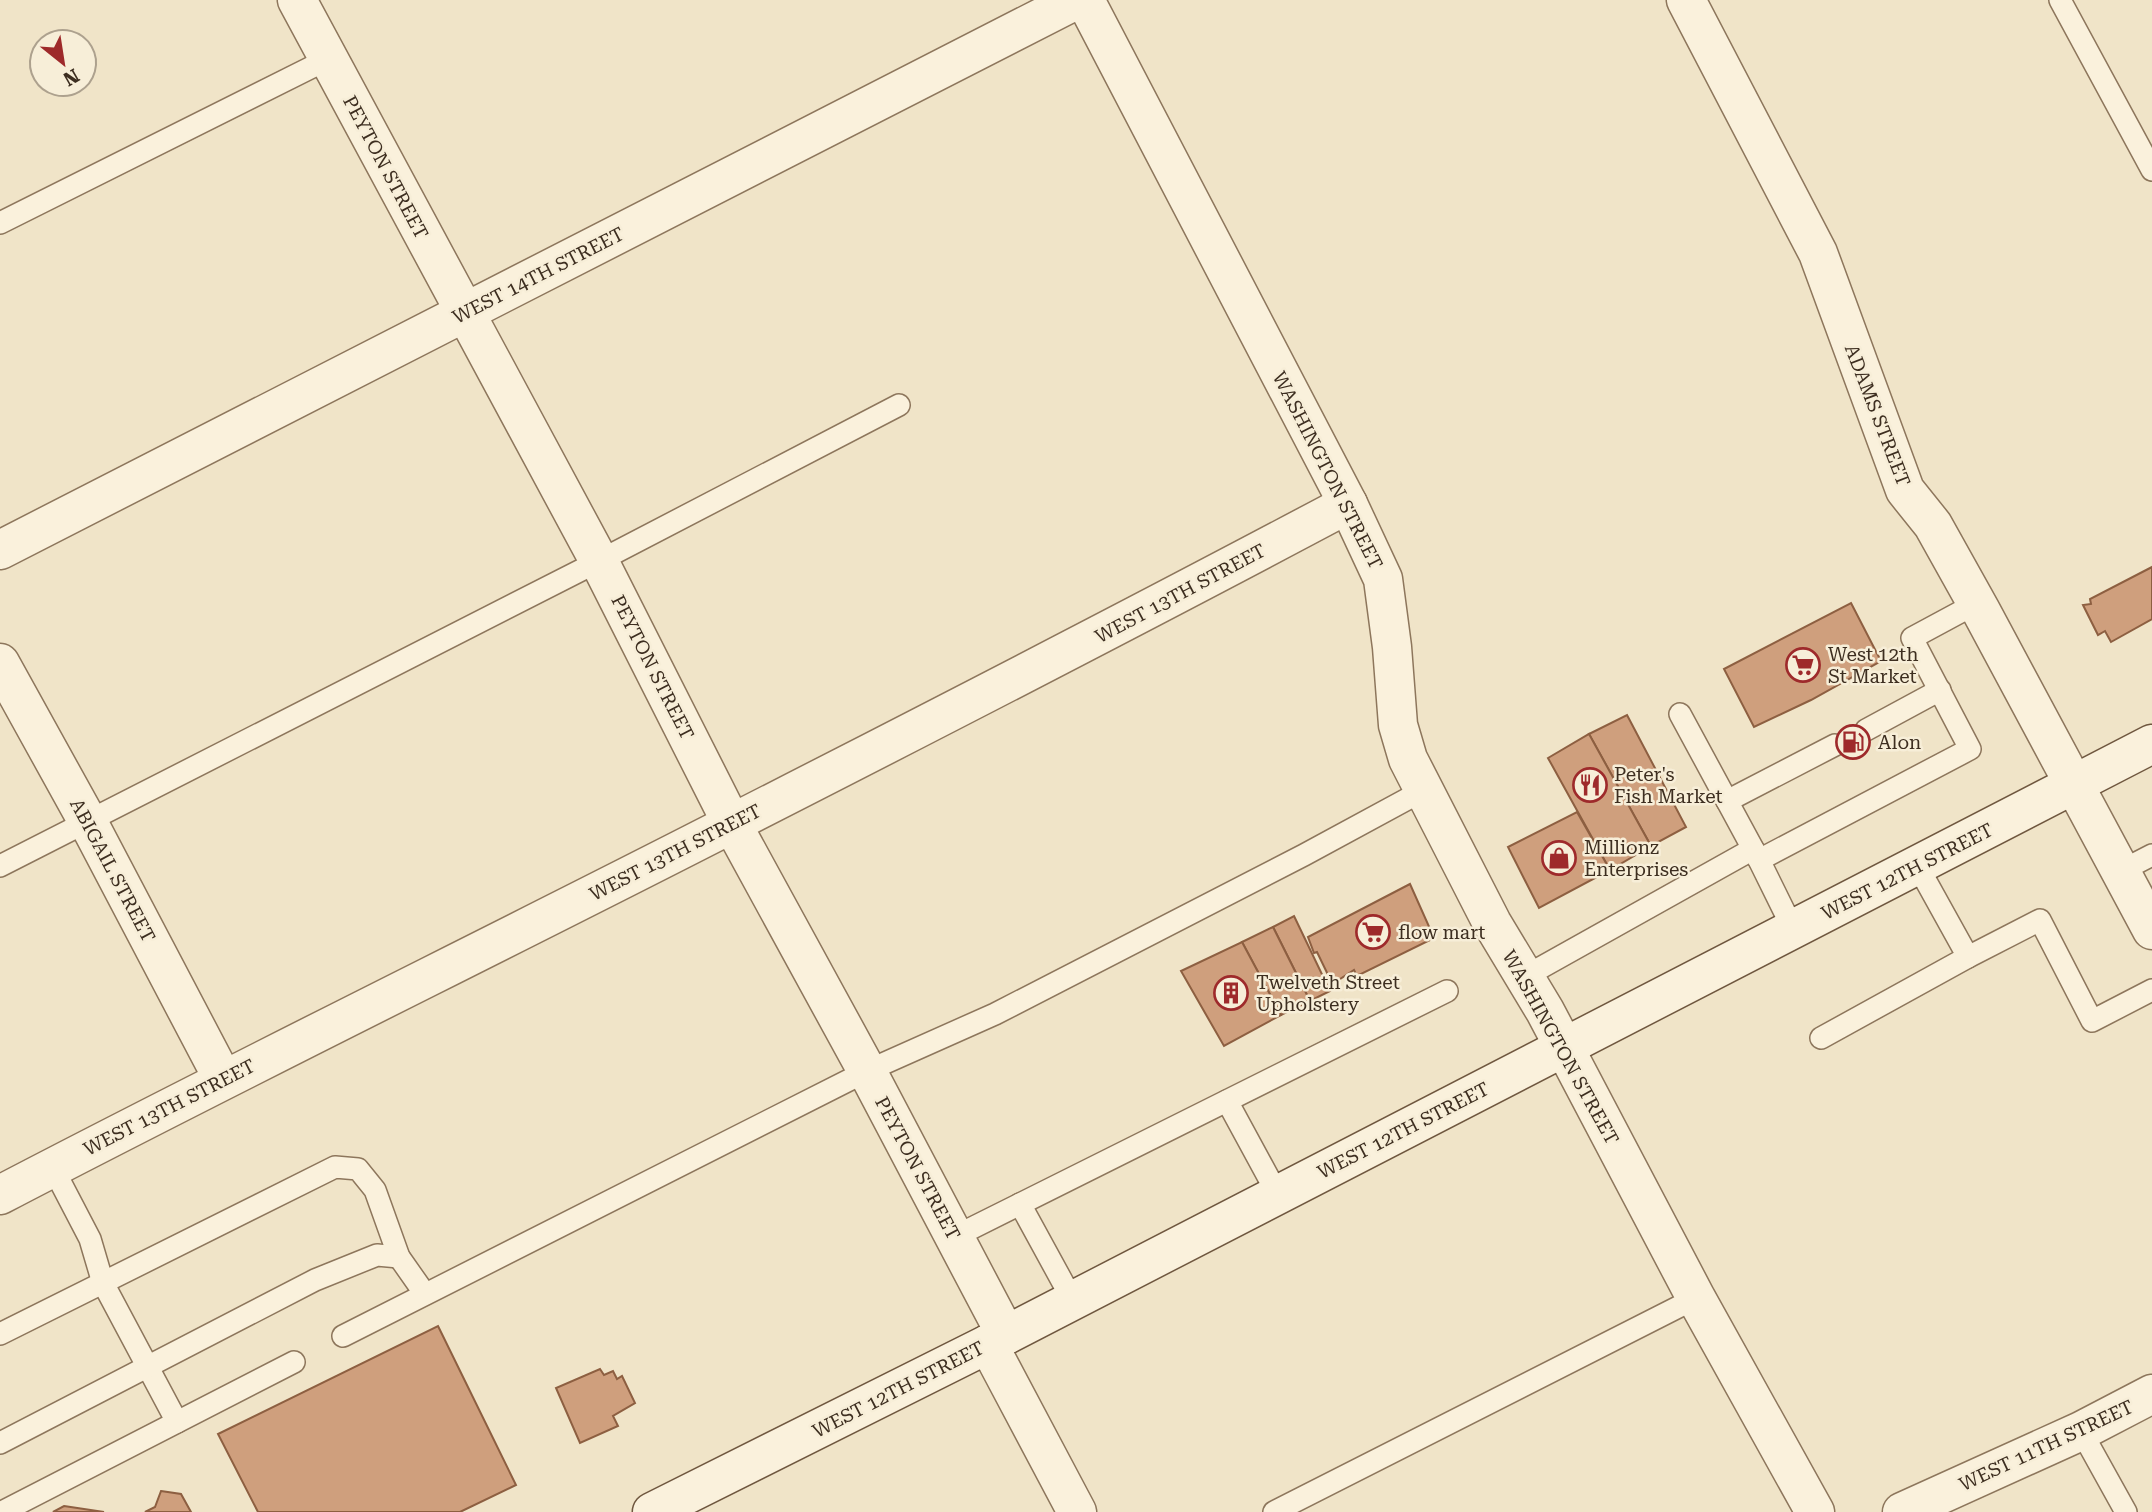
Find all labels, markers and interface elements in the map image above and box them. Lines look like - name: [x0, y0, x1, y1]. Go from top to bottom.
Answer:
- north arrow: [28, 28, 98, 98]
- text: N: [59, 64, 83, 91]
- street label: PEYTON STREET: [338, 92, 433, 243]
- street label: WEST 14TH STREET: [449, 222, 628, 329]
- street label: ADAMS STREET: [1840, 341, 1915, 489]
- street label: WASHINGTON STREET: [1268, 368, 1387, 573]
- street label: WEST 13TH STREET: [1091, 539, 1269, 648]
- street label: PEYTON STREET: [606, 591, 699, 743]
- place label: West 12th St Market: [1828, 643, 1918, 688]
- supermarket icon: West 12th St Market: [1784, 646, 1822, 684]
- fuel station icon: Alon: [1834, 723, 1872, 761]
- place label: Alon: [1878, 731, 1921, 754]
- place label: Peter's Fish Market: [1614, 763, 1723, 808]
- restaurant icon: Peter's Fish Market: [1571, 766, 1609, 804]
- street label: ABIGAIL STREET: [65, 794, 160, 946]
- street label: WEST 13TH STREET: [586, 799, 765, 906]
- street label: WEST 12TH STREET: [1818, 818, 1997, 925]
- place label: Millionz Enterprises: [1584, 836, 1688, 881]
- shop icon: Millionz Enterprises: [1540, 839, 1578, 877]
- supermarket icon: flow mart: [1354, 913, 1392, 951]
- place label: flow mart: [1398, 921, 1485, 944]
- street label: WASHINGTON STREET: [1497, 946, 1624, 1148]
- place label: Twelveth Street Upholstery: [1256, 971, 1400, 1016]
- building icon: Twelveth Street Upholstery: [1212, 974, 1250, 1012]
- street label: WEST 13TH STREET: [80, 1054, 259, 1161]
- street label: WEST 12TH STREET: [1314, 1077, 1493, 1184]
- street label: PEYTON STREET: [870, 1093, 965, 1244]
- street label: WEST 12TH STREET: [809, 1336, 988, 1443]
- street label: WEST 11TH STREET: [1955, 1395, 2137, 1496]

